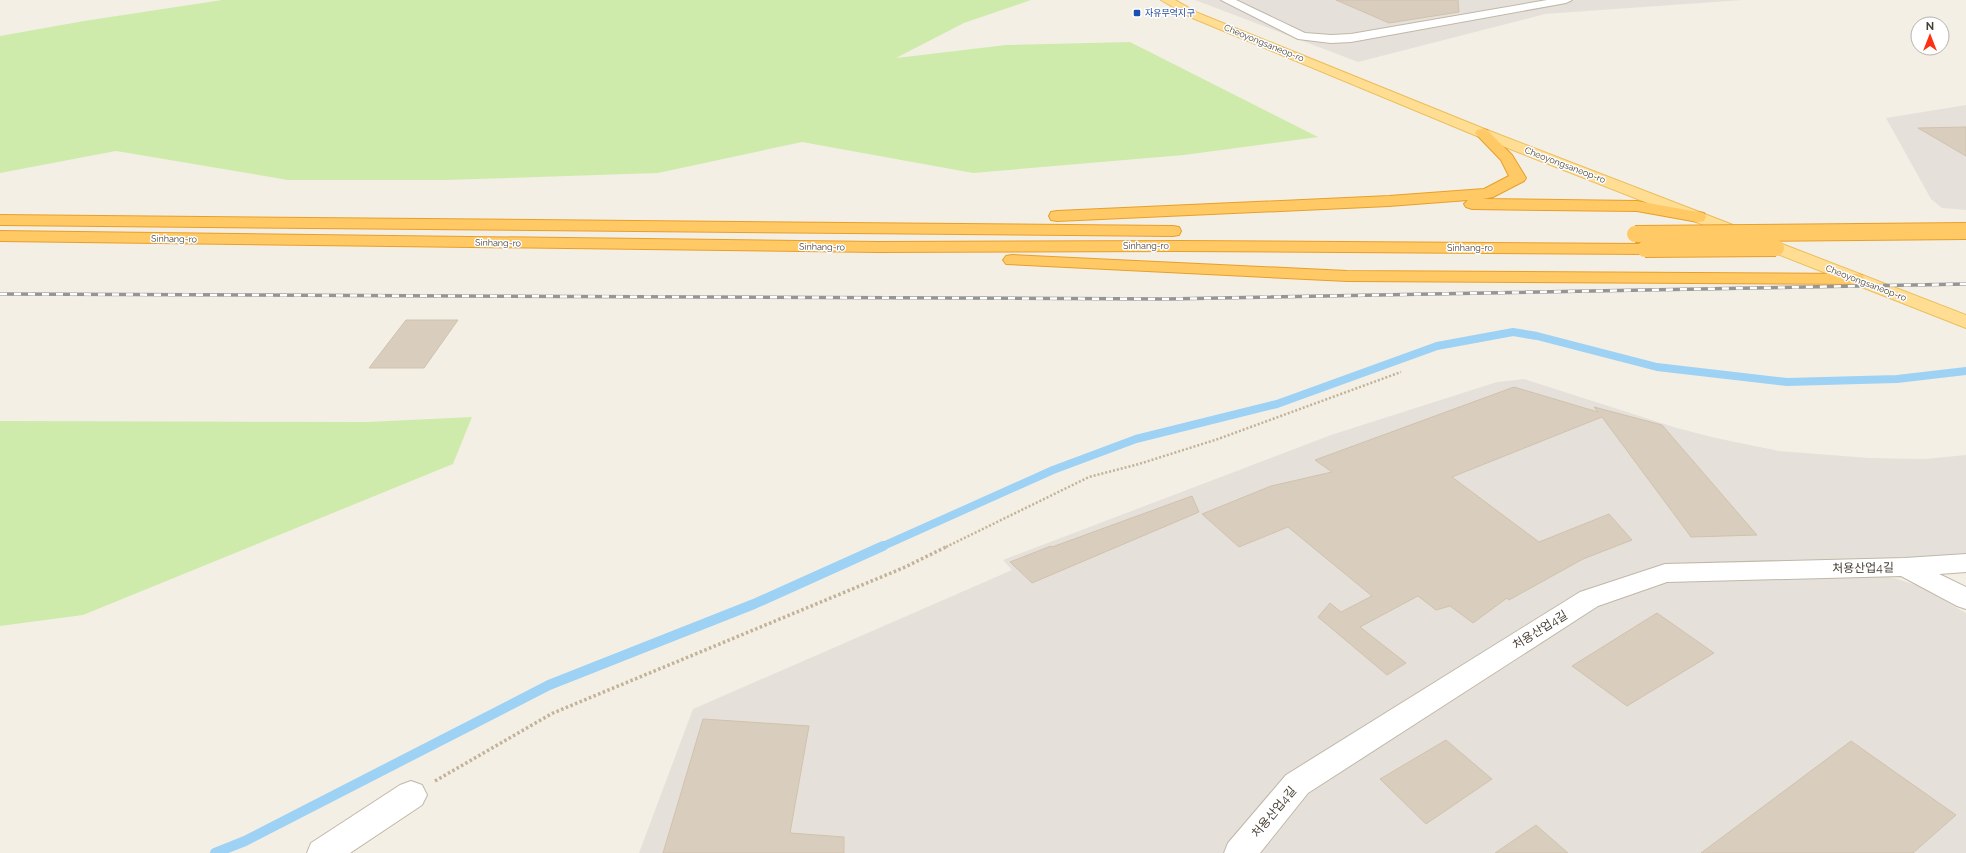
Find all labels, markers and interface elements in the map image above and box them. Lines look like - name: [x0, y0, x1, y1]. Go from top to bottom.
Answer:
- marker: 자유무역지구: [1132, 8, 1142, 18]
- place label: 자유무역지구: [1145, 8, 1195, 18]
- north arrow: [1910, 16, 1950, 56]
- text: N: [1926, 20, 1934, 33]
- street label: Cheoyongsaneop-ro: [1222, 22, 1306, 64]
- street label: Cheoyongsaneop-ro: [1523, 145, 1607, 185]
- street label: Sinhang-ro: [151, 234, 197, 244]
- street label: Sinhang-ro: [475, 238, 521, 248]
- street label: Sinhang-ro: [1123, 241, 1169, 251]
- street label: Sinhang-ro: [799, 242, 845, 252]
- street label: Sinhang-ro: [1447, 243, 1493, 253]
- street label: Cheoyongsaneop-ro: [1824, 263, 1908, 303]
- street label: 처용산업4길: [1832, 560, 1894, 576]
- street label: 처용산업4길: [1510, 608, 1570, 652]
- street label: 처용산업4길: [1249, 784, 1299, 840]

